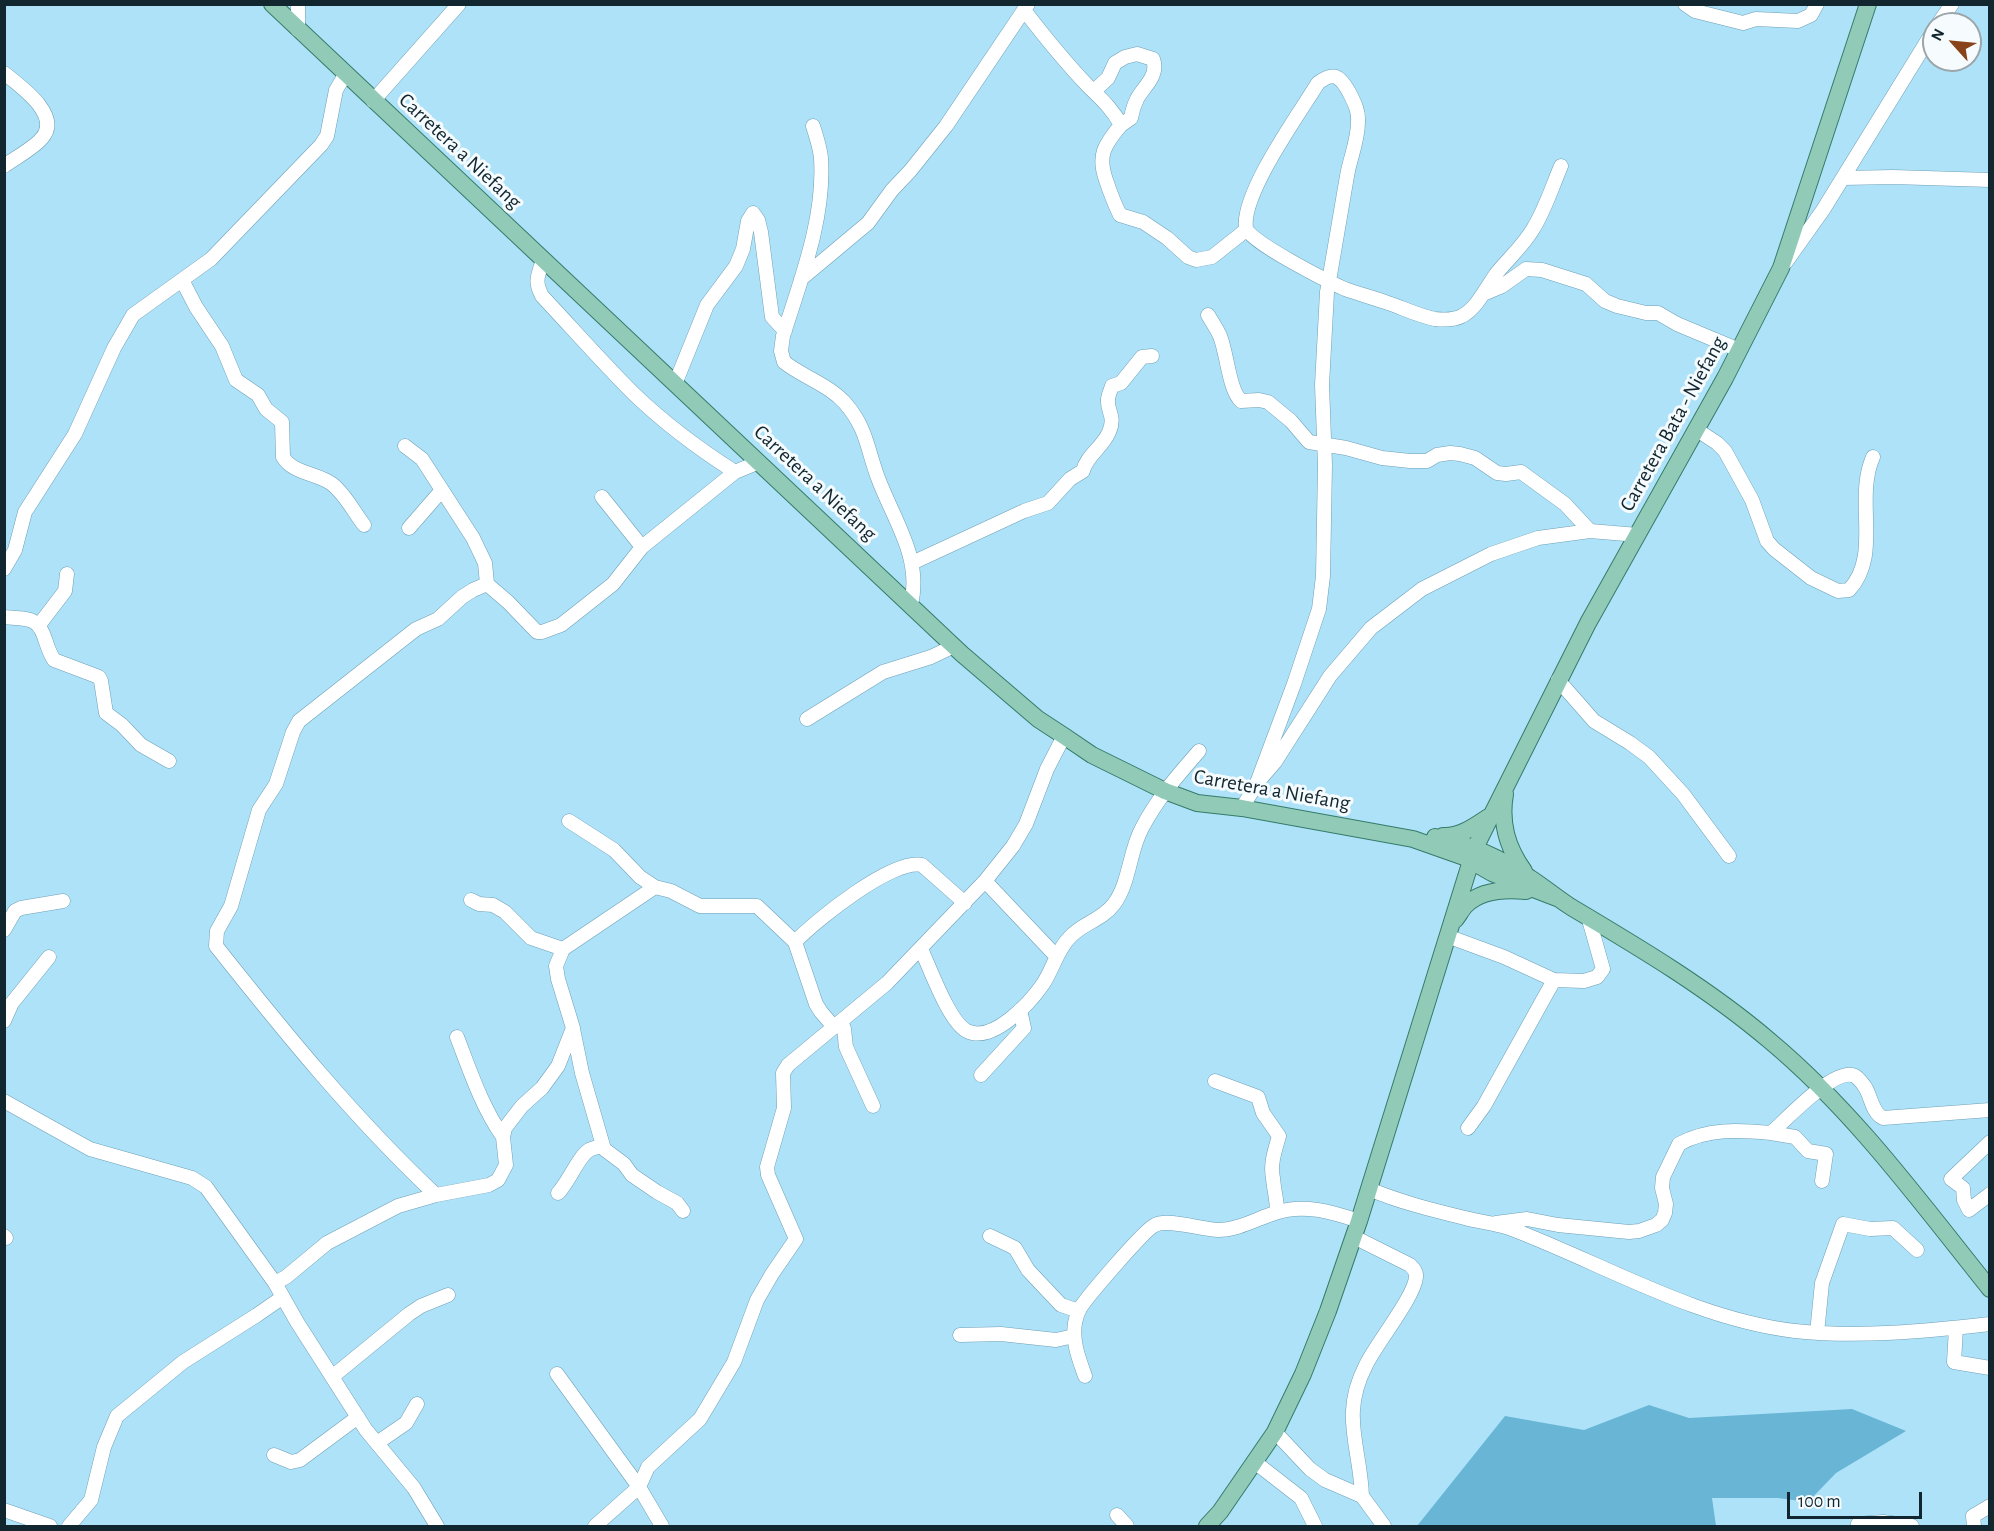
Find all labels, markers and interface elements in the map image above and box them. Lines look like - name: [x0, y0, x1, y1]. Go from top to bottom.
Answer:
- north arrow: [1922, 12, 1982, 72]
- text: N: [1928, 26, 1947, 43]
- street label: Carretera a Niefang: [393, 88, 527, 214]
- street label: Carretera Bata - Niefang: [1614, 332, 1732, 516]
- street label: Carretera a Niefang: [748, 420, 882, 546]
- street label: Carretera a Niefang: [1192, 764, 1352, 816]
- scale bar: [1790, 1480, 1925, 1518]
- text: 100 m: [1798, 1493, 1841, 1511]

